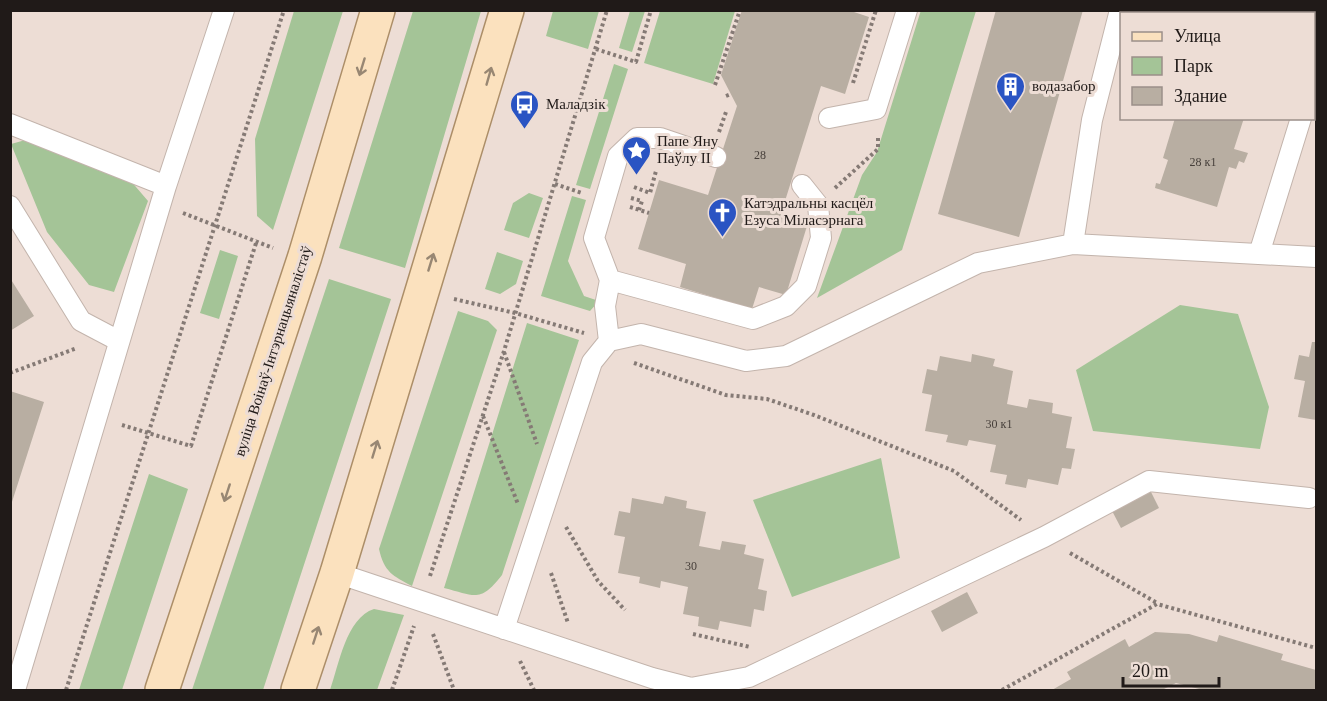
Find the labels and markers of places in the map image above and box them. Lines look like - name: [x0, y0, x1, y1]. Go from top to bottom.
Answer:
- building icon: водазабор: [995, 70, 1027, 112]
- place label: водазабор: [1032, 78, 1096, 94]
- bus stop icon: Маладзік: [509, 88, 541, 130]
- place label: Маладзік: [546, 96, 606, 112]
- place label: Папе Яну Паўлу II: [657, 133, 719, 166]
- place icon: Папе Яну Паўлу II: [620, 134, 652, 176]
- place label: Катэдральны касцёл Езуса Міласэрнага: [744, 195, 874, 228]
- church icon: Катэдральны касцёл Езуса Міласэрнага: [707, 196, 739, 238]

